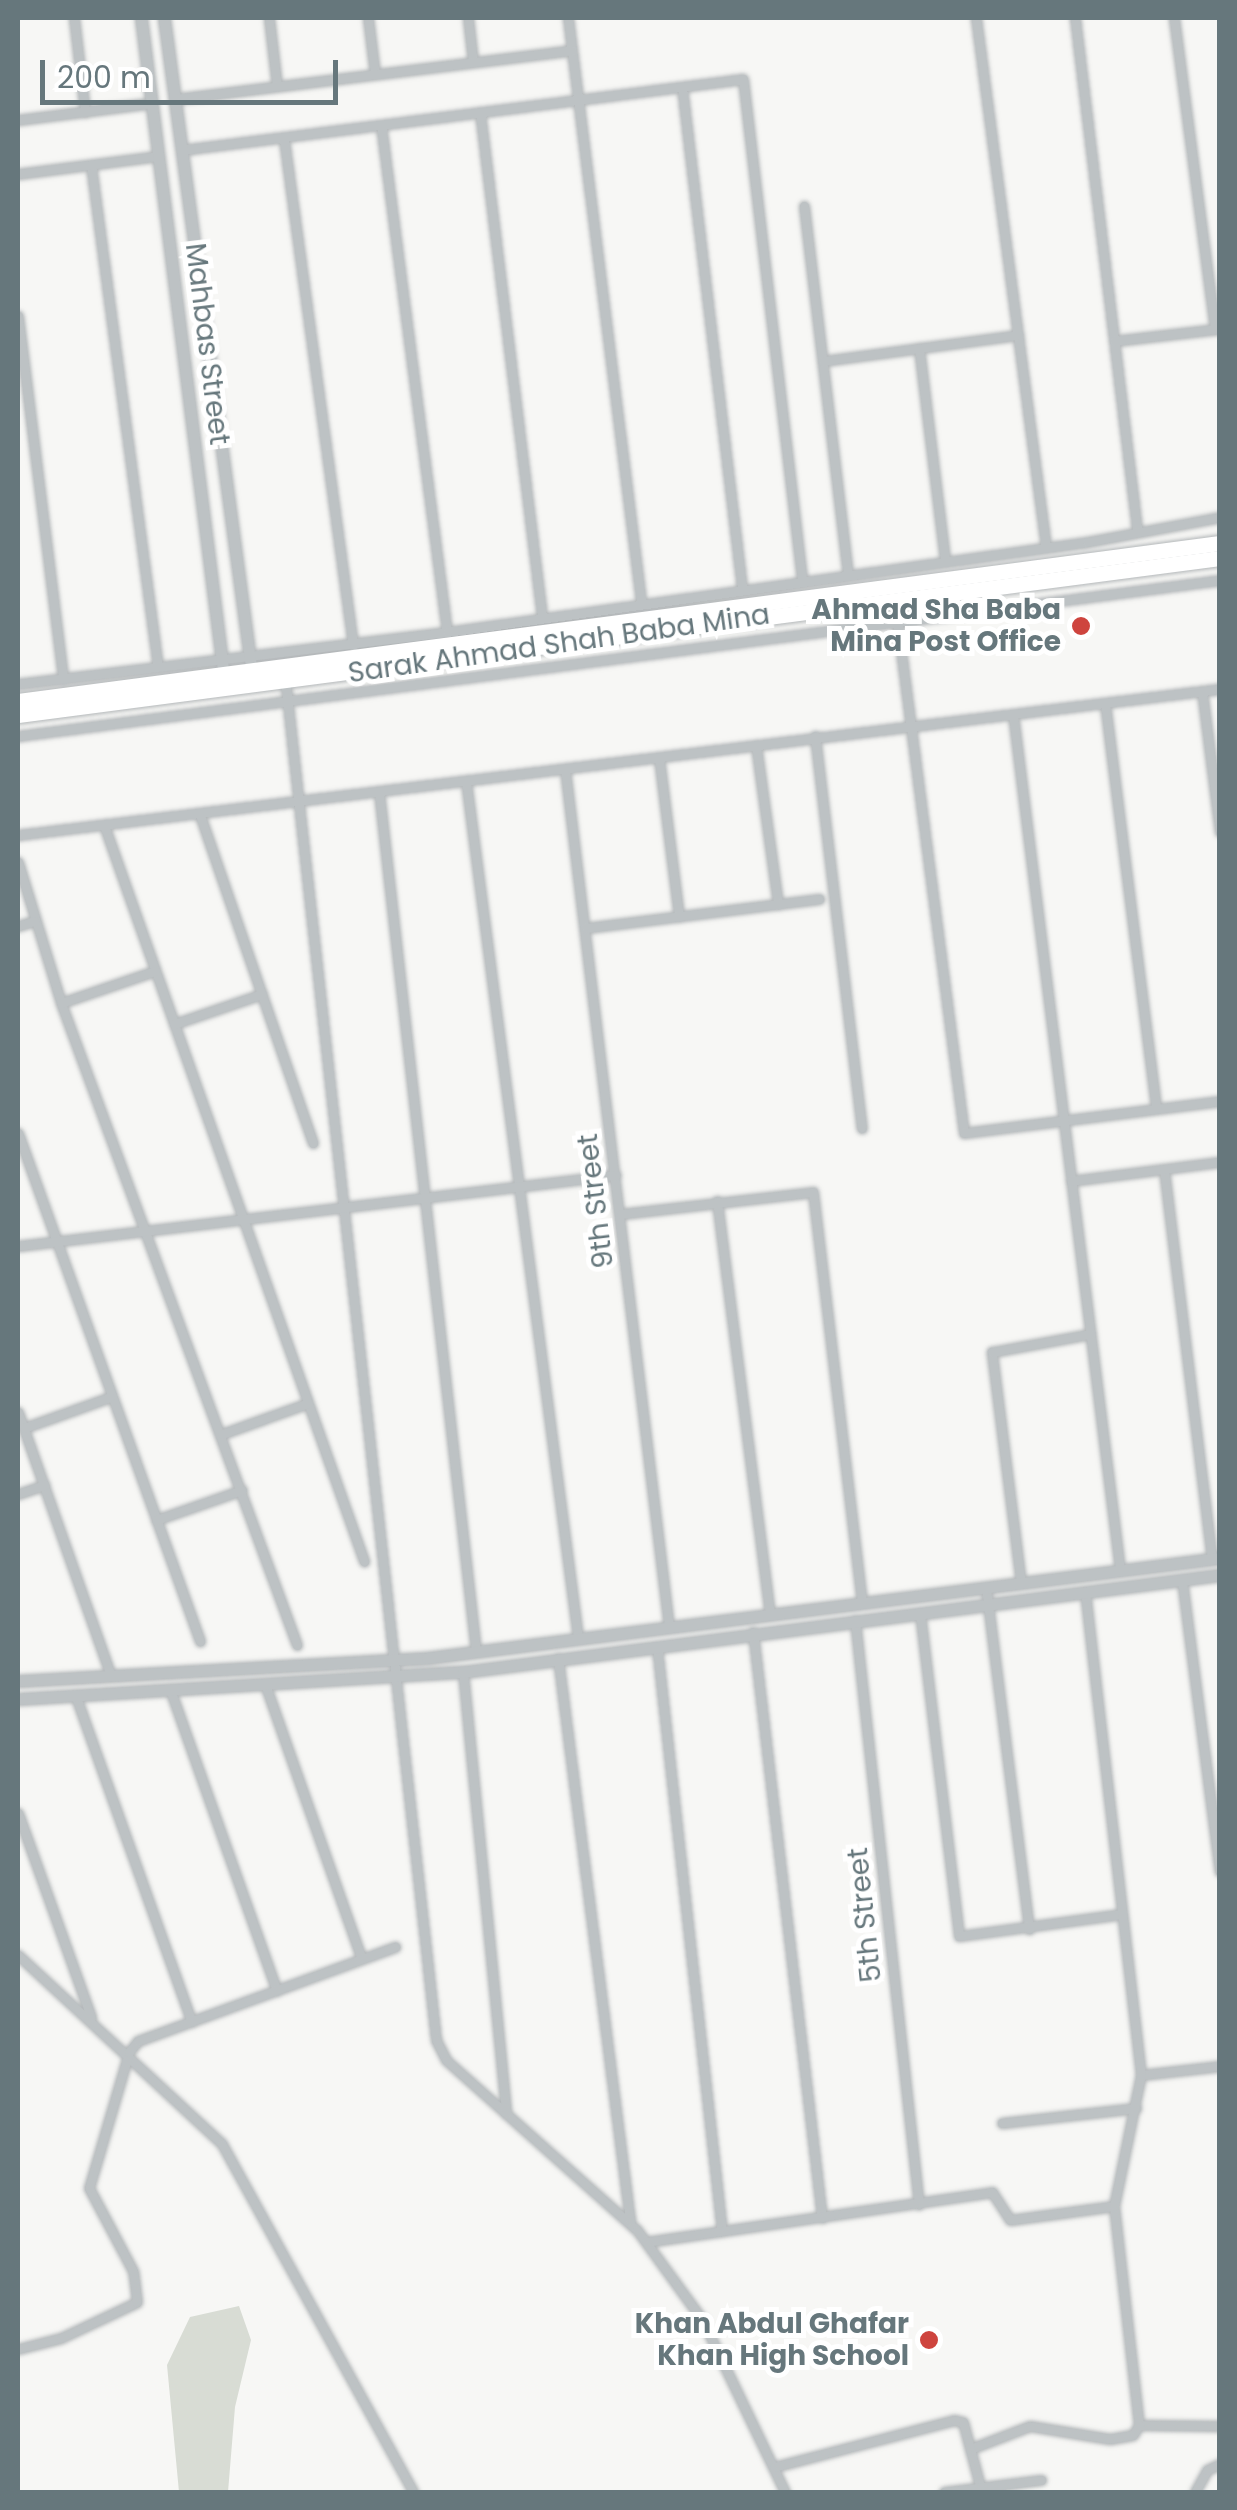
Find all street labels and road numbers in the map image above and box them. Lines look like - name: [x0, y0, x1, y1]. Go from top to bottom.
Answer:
- street label: Mahbas Street: [178, 241, 236, 447]
- street label: Sarak Ahmad Shah Baba Mina: [346, 598, 772, 690]
- street label: 9th Street: [571, 1132, 621, 1270]
- street label: 5th Street: [841, 1846, 889, 1984]

